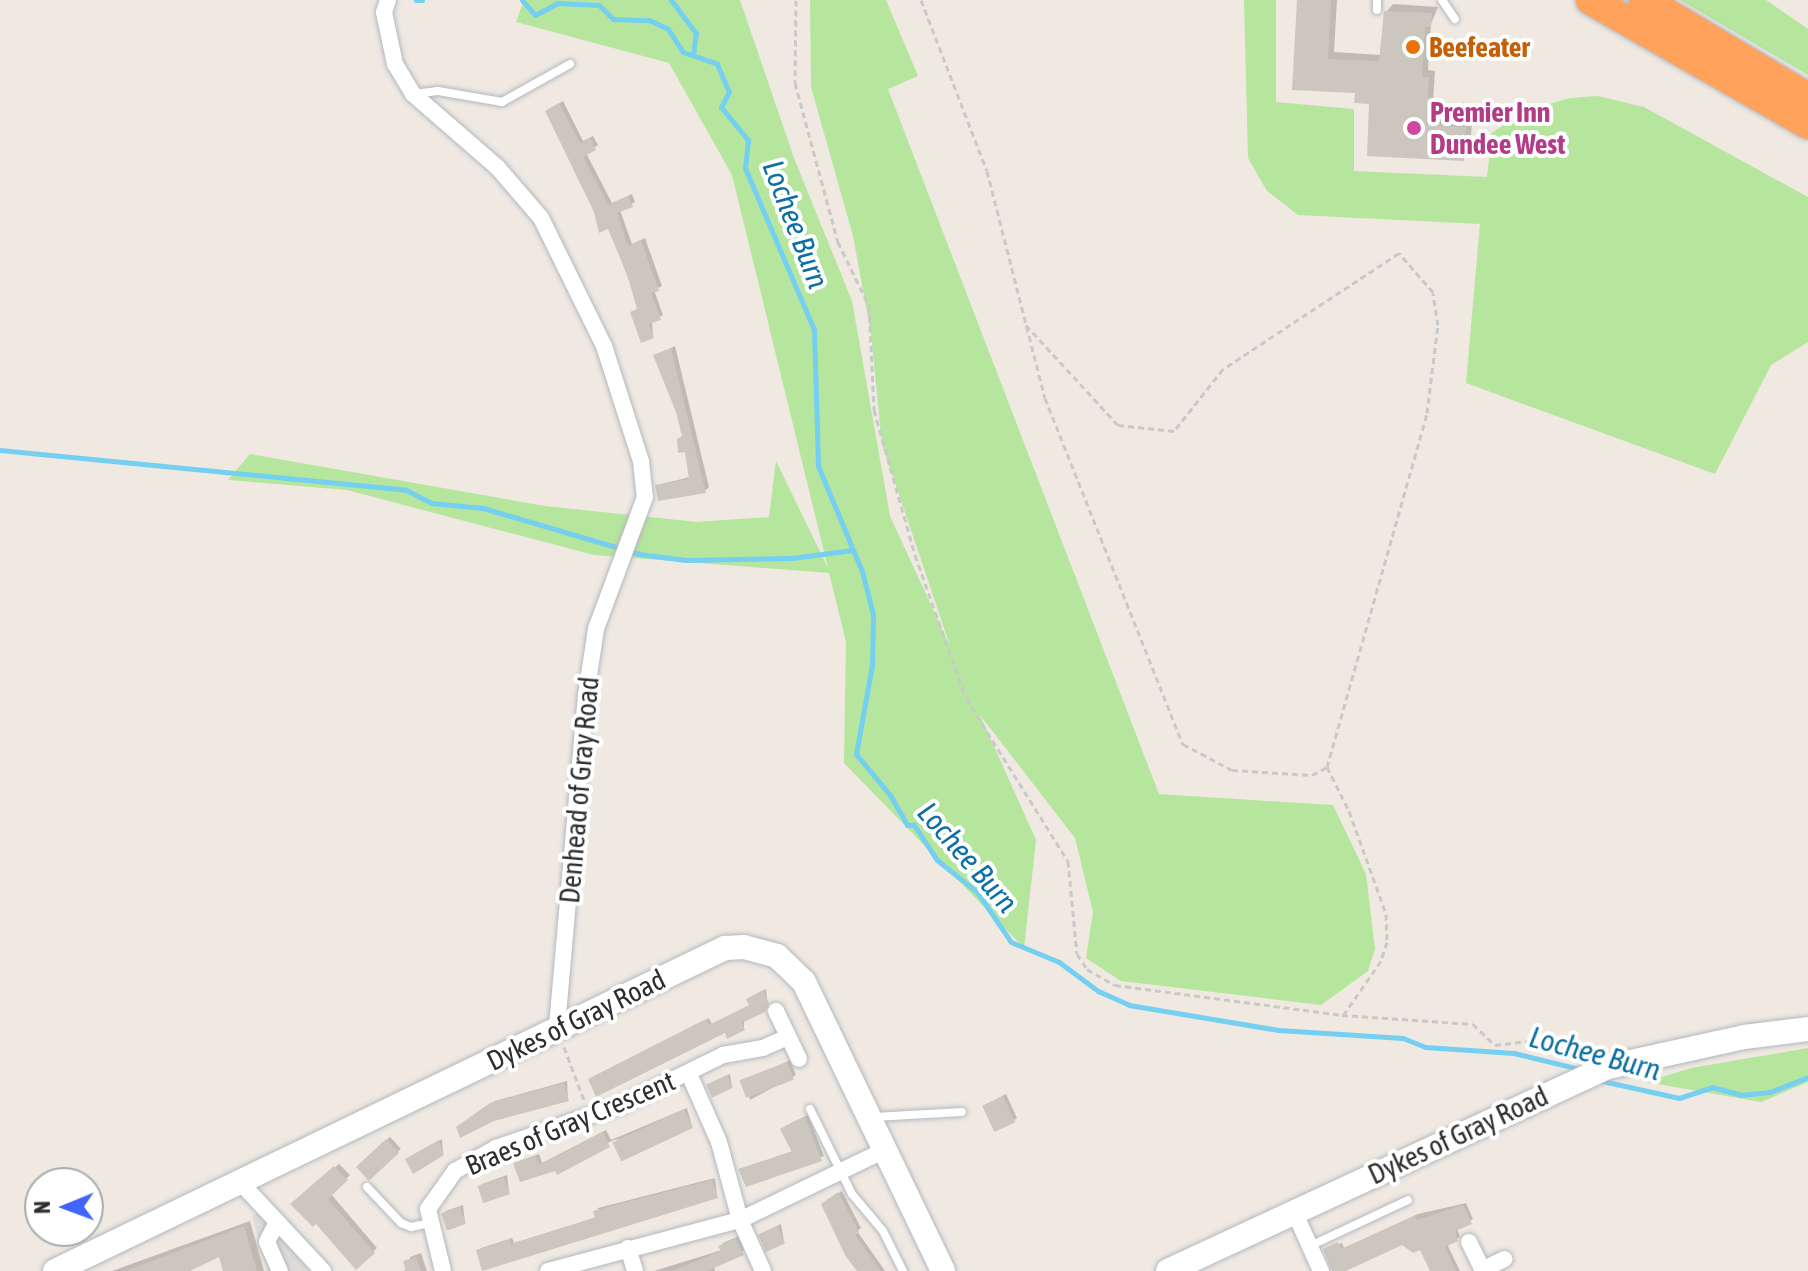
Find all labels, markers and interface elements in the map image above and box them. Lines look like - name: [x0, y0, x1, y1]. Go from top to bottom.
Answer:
- place label: Beefeater: [1429, 30, 1530, 64]
- marker: Beefeater: [1404, 38, 1422, 56]
- place label: Premier Inn Dundee West: [1430, 95, 1565, 161]
- marker: Premier Inn Dundee West: [1405, 119, 1423, 137]
- water label: Lochee Burn: [755, 155, 837, 293]
- street label: Denhead of Gray Road: [552, 675, 606, 905]
- water label: Lochee Burn: [910, 795, 1026, 919]
- street label: Dykes of Gray Road: [481, 962, 671, 1078]
- water label: Lochee Burn: [1526, 1018, 1664, 1088]
- street label: Braes of Gray Crescent: [460, 1064, 680, 1182]
- street label: Dykes of Gray Road: [1363, 1079, 1553, 1191]
- north arrow: [24, 1167, 104, 1247]
- text: N: [29, 1201, 55, 1214]

